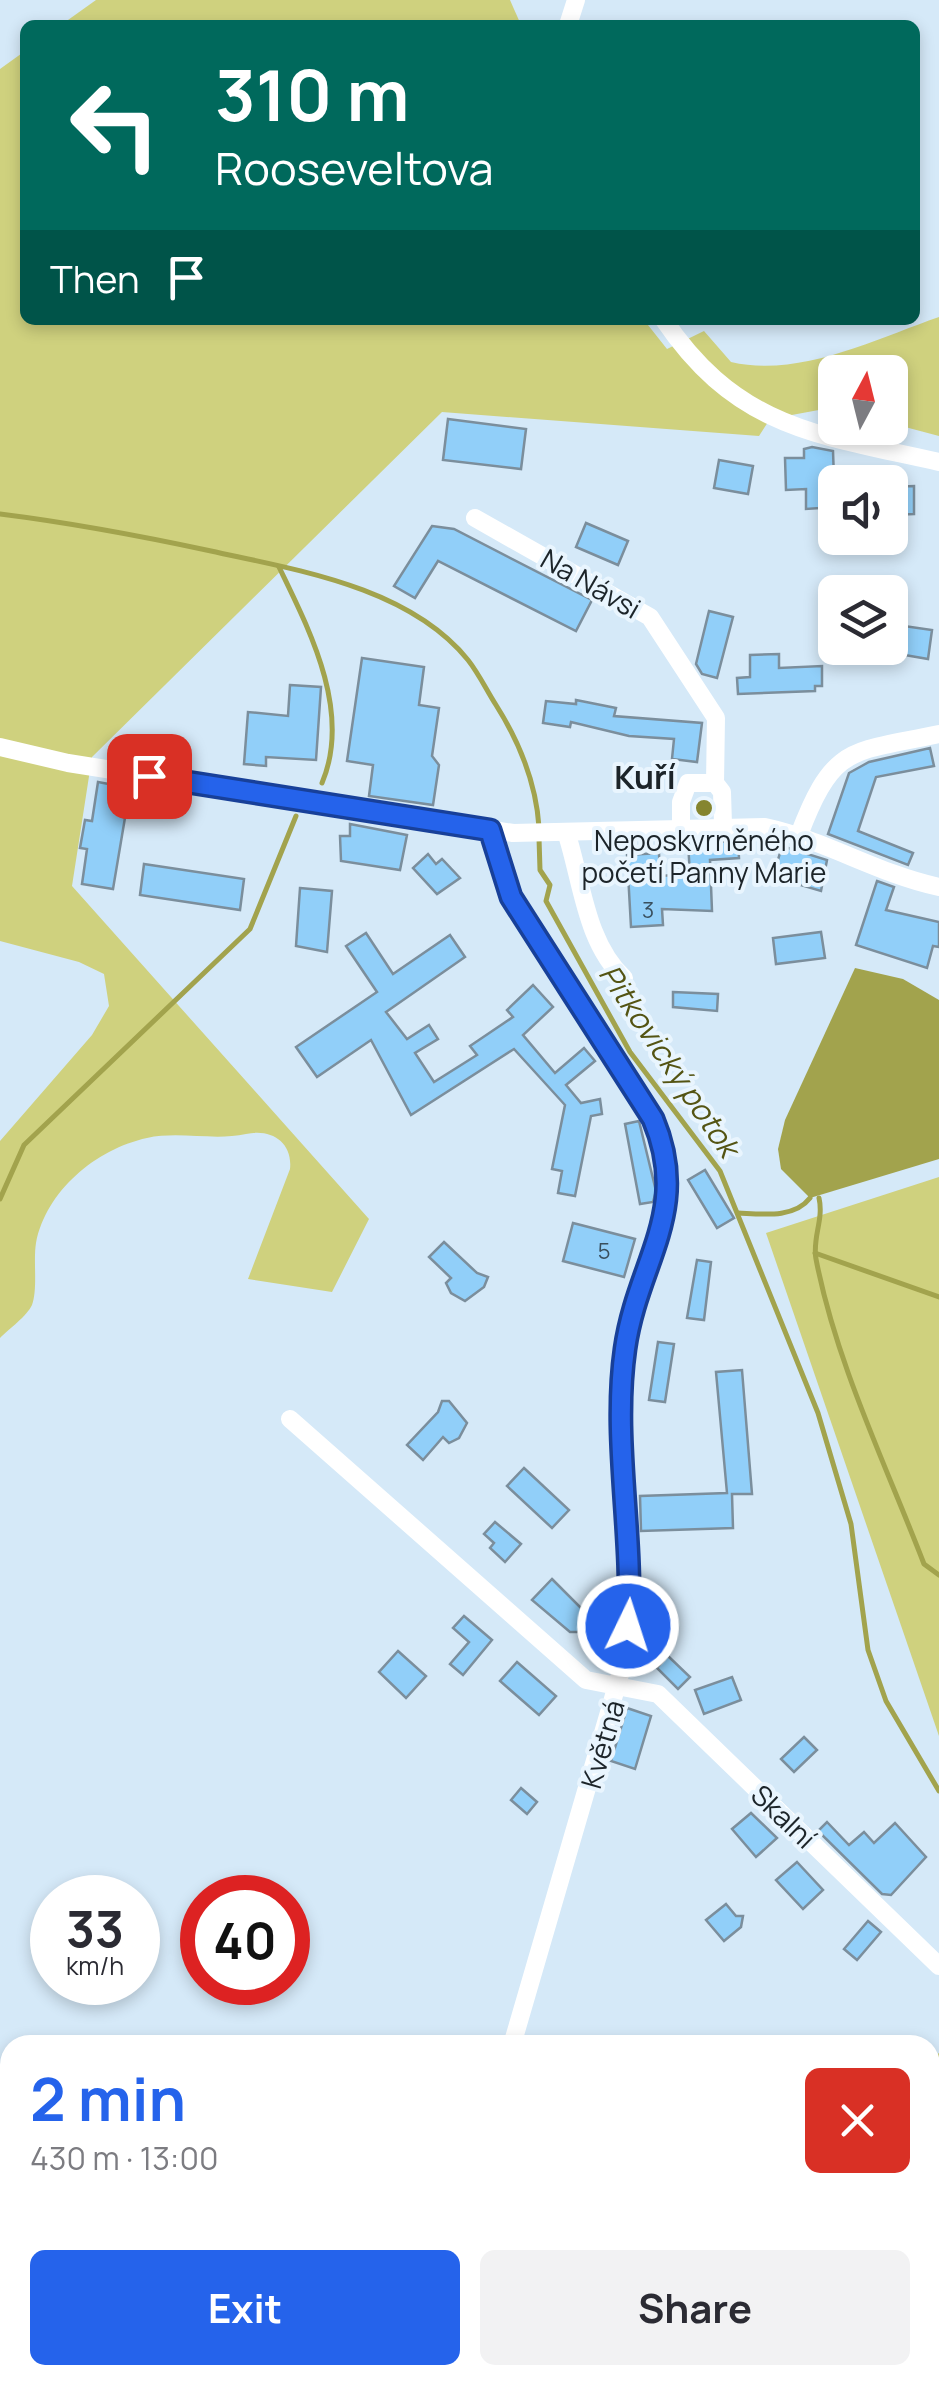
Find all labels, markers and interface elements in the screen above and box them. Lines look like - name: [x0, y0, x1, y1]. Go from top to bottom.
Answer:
- text: 310 m: [215, 46, 409, 142]
- icon: left: [50, 60, 180, 190]
- text: Rooseveltova: [215, 137, 494, 199]
- icon: arrive: [159, 250, 214, 305]
- text: Then: [50, 252, 139, 304]
- north arrow: [818, 355, 908, 445]
- map controls: [818, 355, 908, 665]
- button: sound: [818, 465, 908, 555]
- street label: Na Návsi: [534, 539, 648, 627]
- button: layers: [818, 575, 908, 665]
- pin: [107, 734, 192, 819]
- icon: arrive: [122, 749, 177, 804]
- district label: Kuří: [614, 755, 676, 799]
- marker: Neposkvrněného početí Panny Marie: [693, 797, 715, 819]
- place label: Neposkvrněného početí Panny Marie: [582, 821, 826, 891]
- house number: 3: [642, 895, 654, 925]
- water label: Pitkovický potok: [590, 956, 752, 1168]
- house number: 5: [598, 1236, 610, 1266]
- position arrow: [576, 1574, 680, 1678]
- street label: Květná: [571, 1695, 633, 1793]
- street label: Skalní: [743, 1776, 825, 1856]
- speed limit sign: 40: [180, 1875, 310, 2005]
- text: 33: [66, 1894, 124, 1962]
- text: km/h: [66, 1948, 124, 1983]
- text: 2 min: [30, 2057, 186, 2139]
- button: close: [805, 2068, 910, 2173]
- text: 430 m · 13:00: [30, 2136, 218, 2180]
- button: Exit: [30, 2250, 460, 2365]
- button: Share: [480, 2250, 910, 2365]

